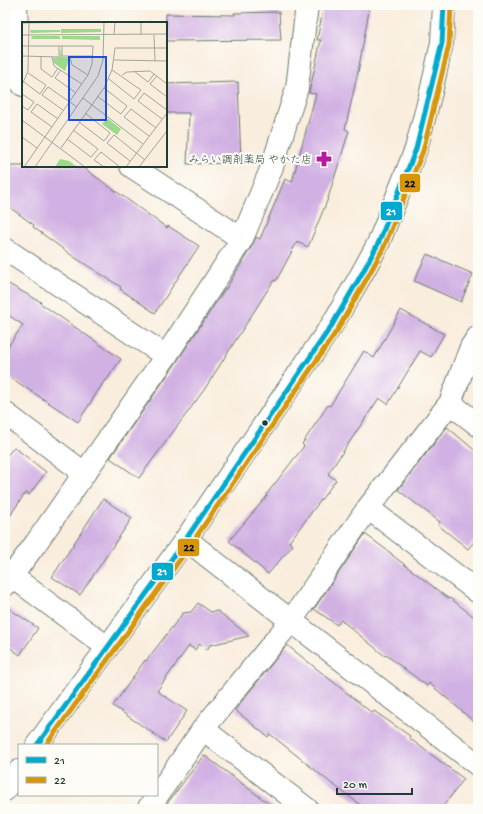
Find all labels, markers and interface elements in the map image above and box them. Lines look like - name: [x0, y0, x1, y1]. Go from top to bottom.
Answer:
- inset map: [22, 22, 167, 167]
- pharmacy icon: みらい調剤薬局 やかた店: [315, 150, 333, 168]
- place label: みらい調剤薬局 やかた店: [188, 154, 312, 167]
- line badge: 22: [399, 173, 421, 193]
- text: 22: [405, 179, 416, 191]
- line badge: 21: [380, 201, 403, 221]
- text: 21: [386, 207, 396, 219]
- unlabelled marker: [260, 418, 270, 428]
- line badge: 22: [177, 538, 200, 557]
- text: 22: [184, 543, 195, 555]
- line badge: 21: [151, 562, 174, 581]
- text: 21: [157, 567, 167, 579]
- legend: [18, 744, 158, 796]
- text: 21: [54, 755, 65, 769]
- scale bar: [337, 770, 412, 796]
- text: 22: [54, 775, 66, 789]
- text: 20 m: [343, 779, 368, 793]

